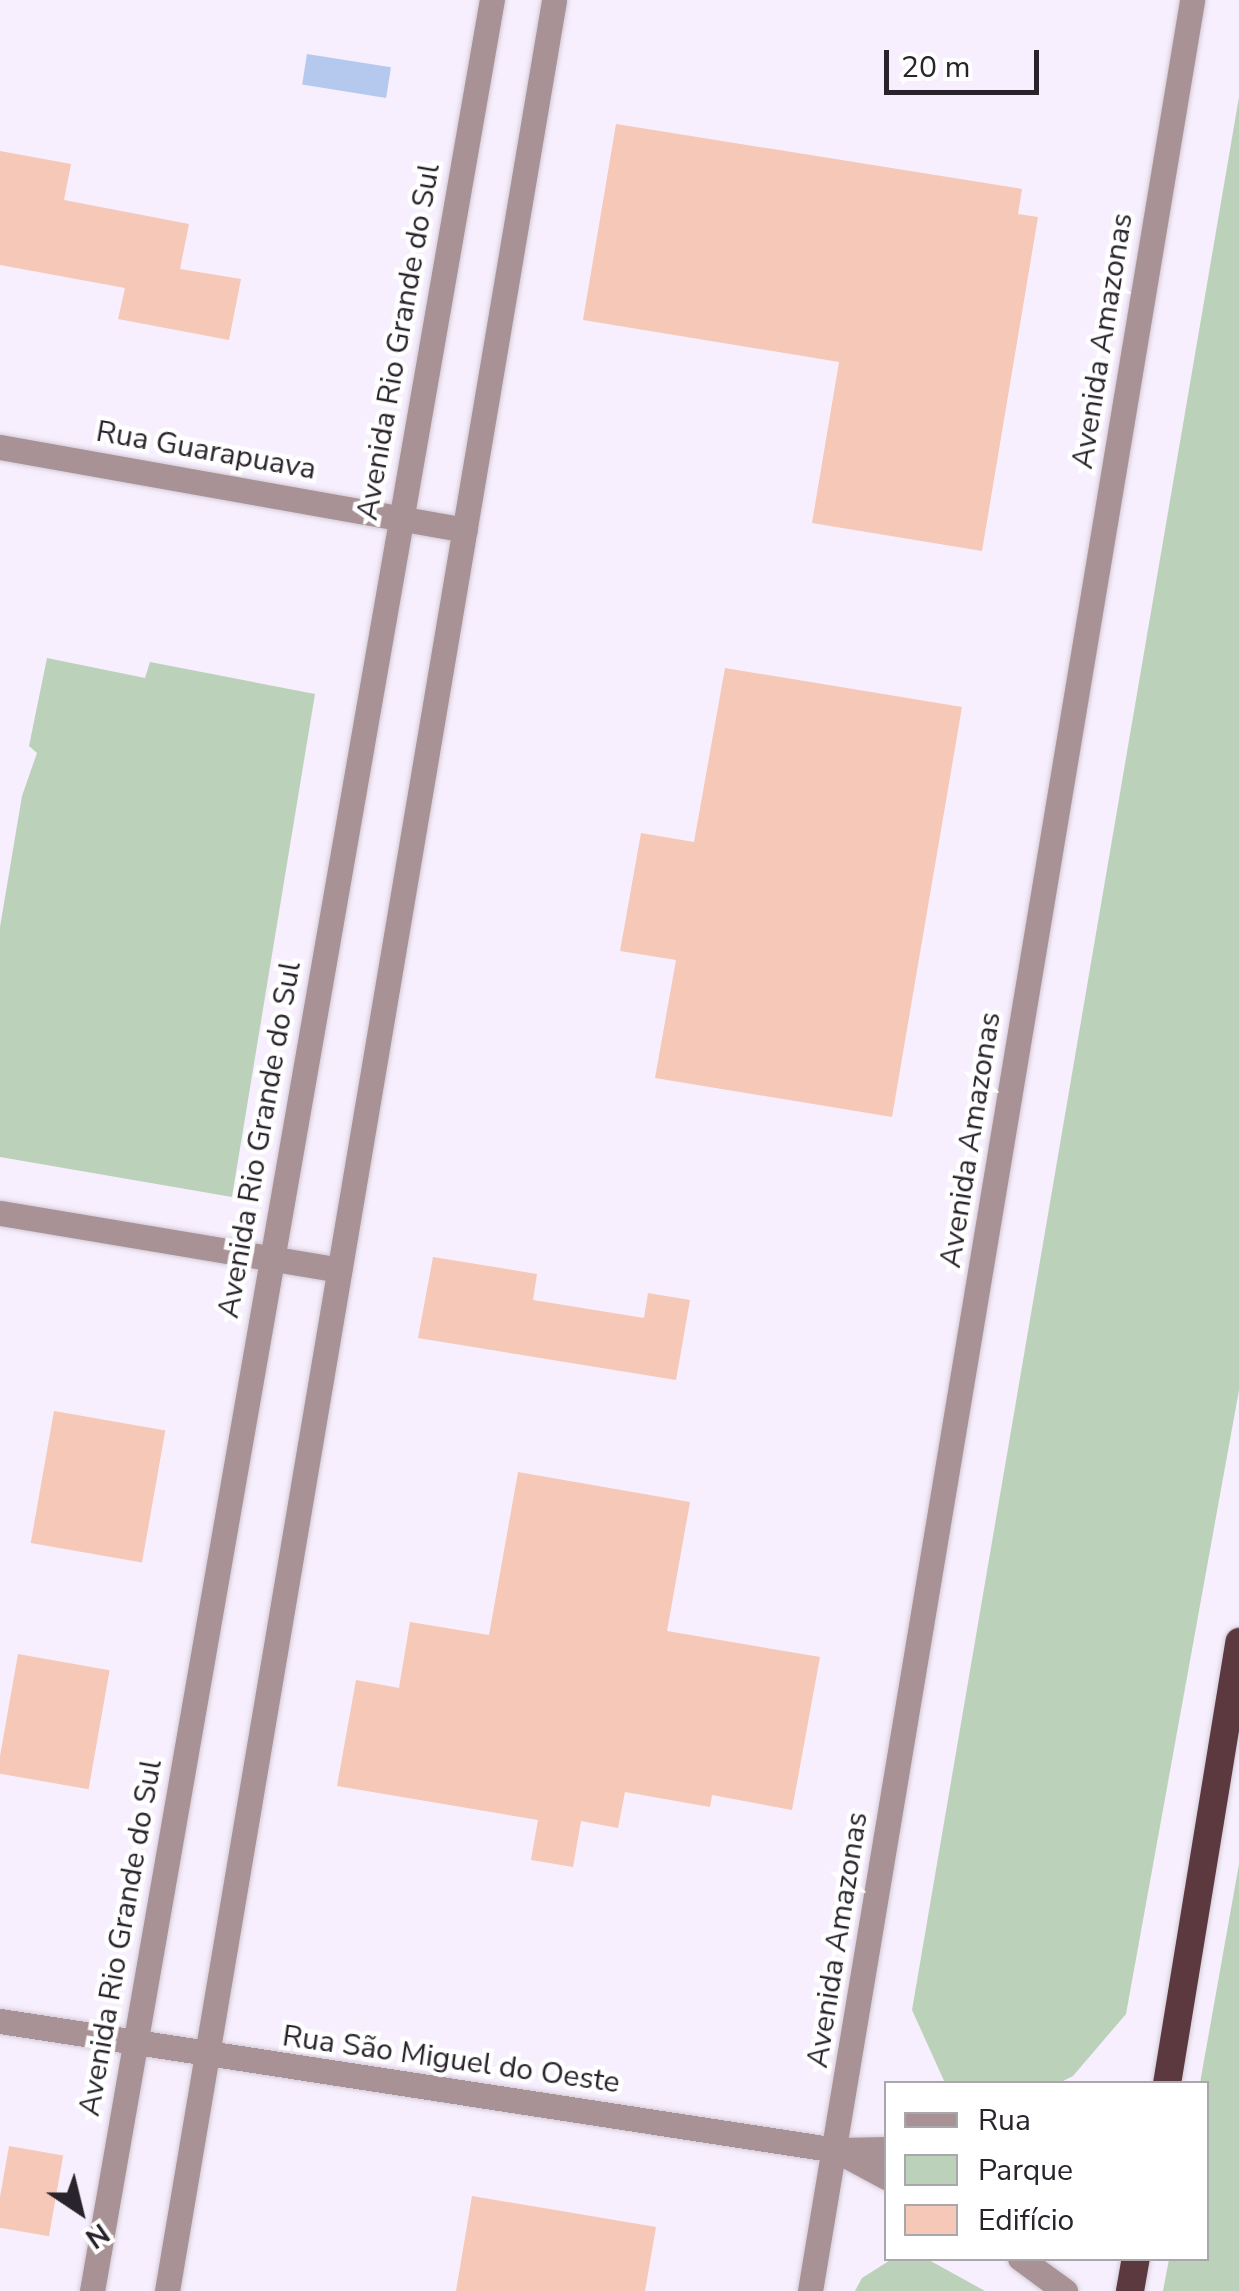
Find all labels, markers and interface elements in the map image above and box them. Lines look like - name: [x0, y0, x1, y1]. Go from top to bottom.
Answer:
- scale bar: [889, 30, 1044, 92]
- text: 20 m: [901, 47, 970, 88]
- street label: Avenida Rio Grande do Sul: [350, 161, 448, 523]
- street label: Avenida Amazonas: [1065, 211, 1141, 471]
- street label: Rua Guarapuava: [93, 414, 319, 488]
- street label: Avenida Rio Grande do Sul: [211, 959, 309, 1321]
- street label: Avenida Amazonas: [933, 1010, 1009, 1270]
- street label: Avenida Rio Grande do Sul: [72, 1757, 170, 2119]
- street label: Avenida Amazonas: [800, 1810, 876, 2070]
- street label: Rua São Miguel do Oeste: [280, 2018, 622, 2102]
- legend: [884, 2081, 1209, 2261]
- text: Rua: [978, 2100, 1031, 2141]
- text: Parque: [978, 2150, 1073, 2191]
- north arrow: [30, 2161, 130, 2261]
- text: Edifício: [978, 2200, 1074, 2241]
- text: N: [78, 2214, 117, 2257]

